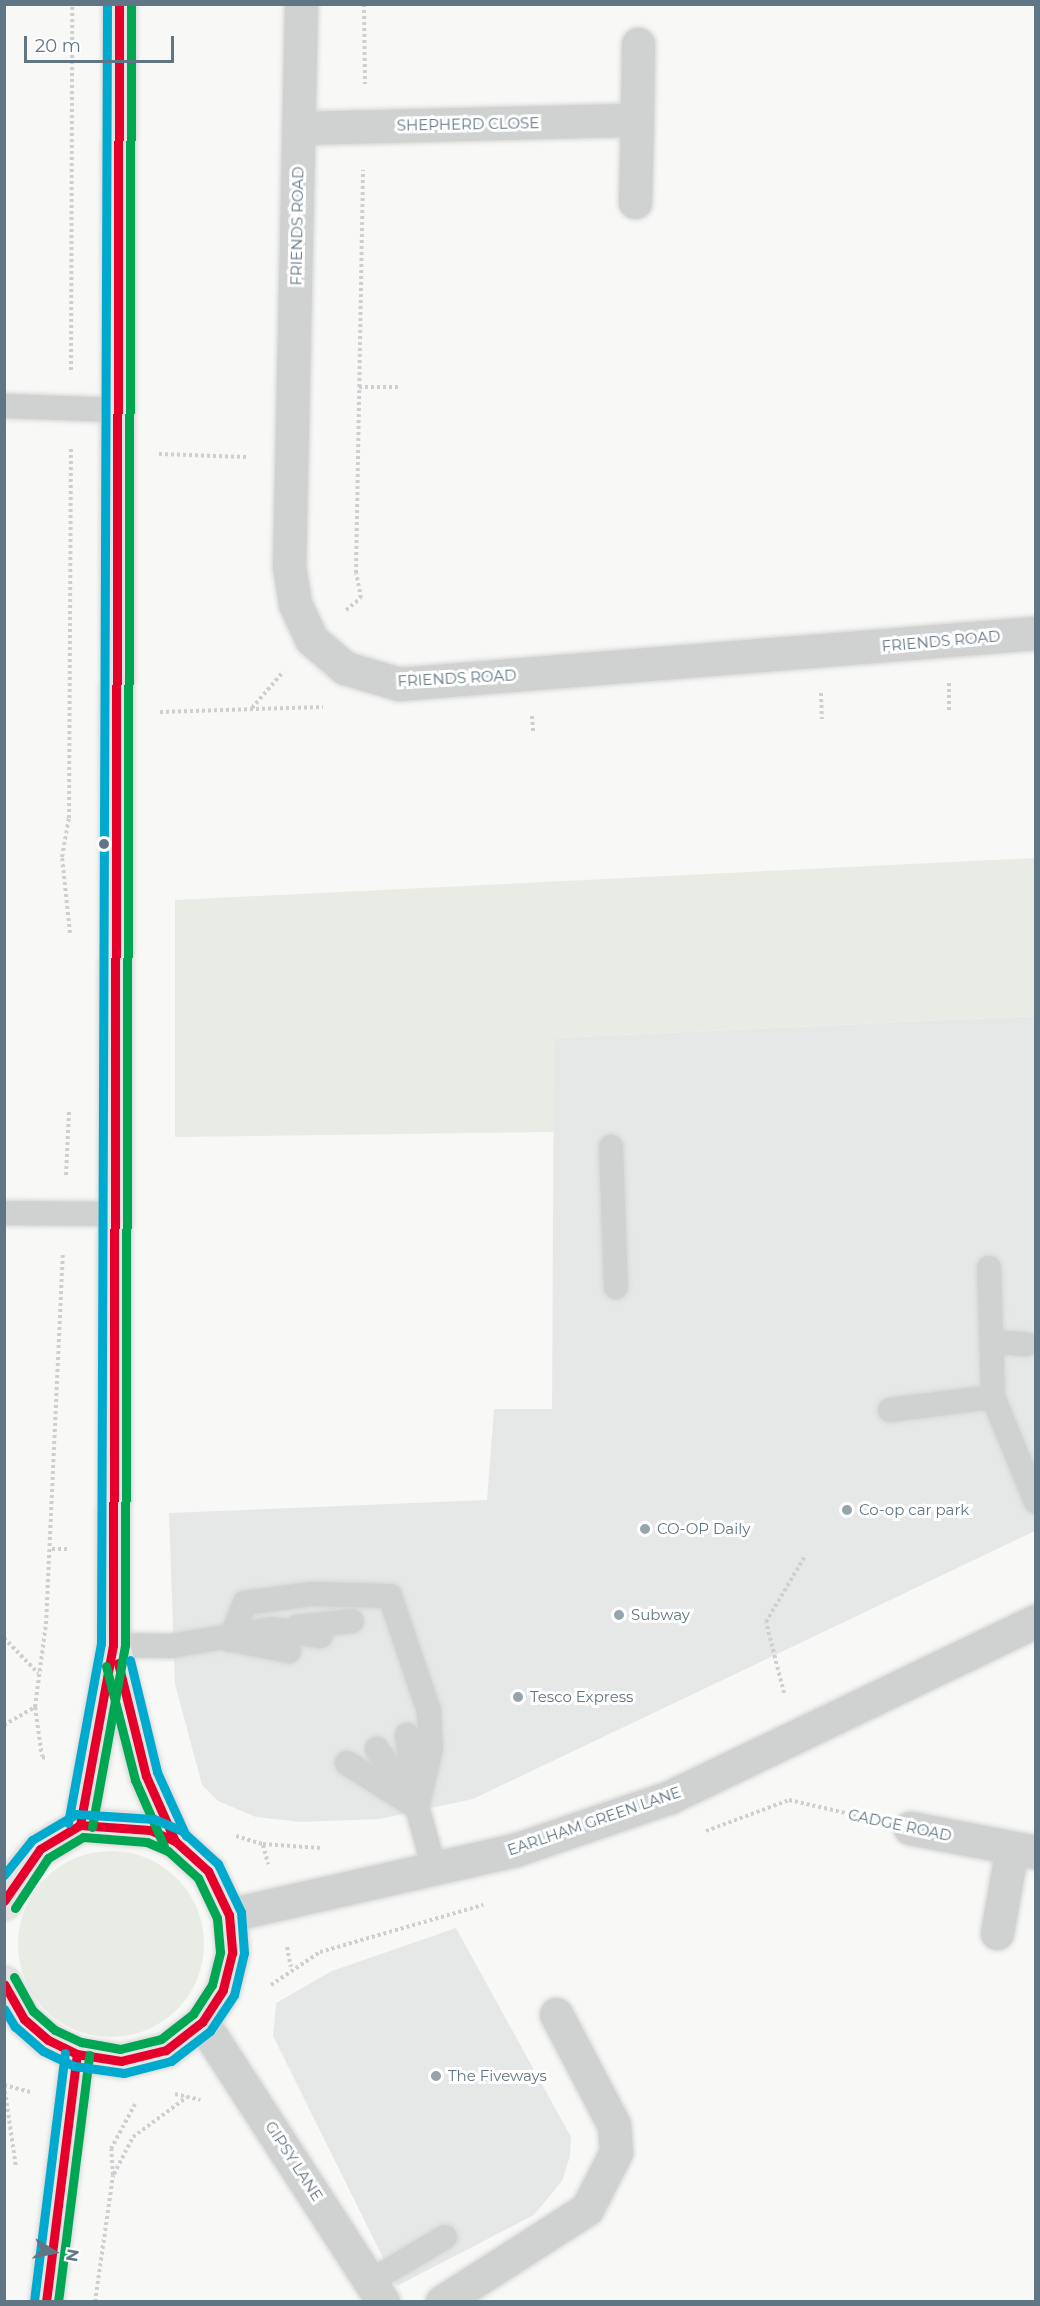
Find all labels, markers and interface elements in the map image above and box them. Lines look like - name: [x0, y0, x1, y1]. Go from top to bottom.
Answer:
- scale bar: [27, 24, 177, 62]
- text: 20 m: [35, 35, 81, 57]
- street label: SHEPHERD CLOSE: [397, 114, 539, 134]
- street label: FRIENDS ROAD: [287, 166, 307, 286]
- street label: FRIENDS ROAD: [881, 627, 1001, 655]
- street label: FRIENDS ROAD: [397, 666, 517, 690]
- unlabelled marker: [98, 838, 110, 850]
- place label: Co-op car park: [859, 1501, 969, 1519]
- marker: Co-op car park: [840, 1503, 854, 1517]
- place label: CO-OP Daily: [657, 1520, 750, 1538]
- marker: CO-OP Daily: [638, 1522, 652, 1536]
- place label: Subway: [631, 1606, 690, 1624]
- marker: Subway: [612, 1608, 626, 1622]
- place label: Tesco Express: [530, 1688, 633, 1706]
- marker: Tesco Express: [511, 1690, 525, 1704]
- street label: EARLHAM GREEN LANE: [505, 1783, 683, 1859]
- street label: CADGE ROAD: [847, 1805, 953, 1845]
- place label: The Fiveways: [448, 2067, 547, 2085]
- marker: The Fiveways: [429, 2069, 443, 2083]
- street label: GIPSY LANE: [262, 2118, 326, 2204]
- north arrow: [24, 2222, 84, 2282]
- text: N: [62, 2247, 83, 2263]

